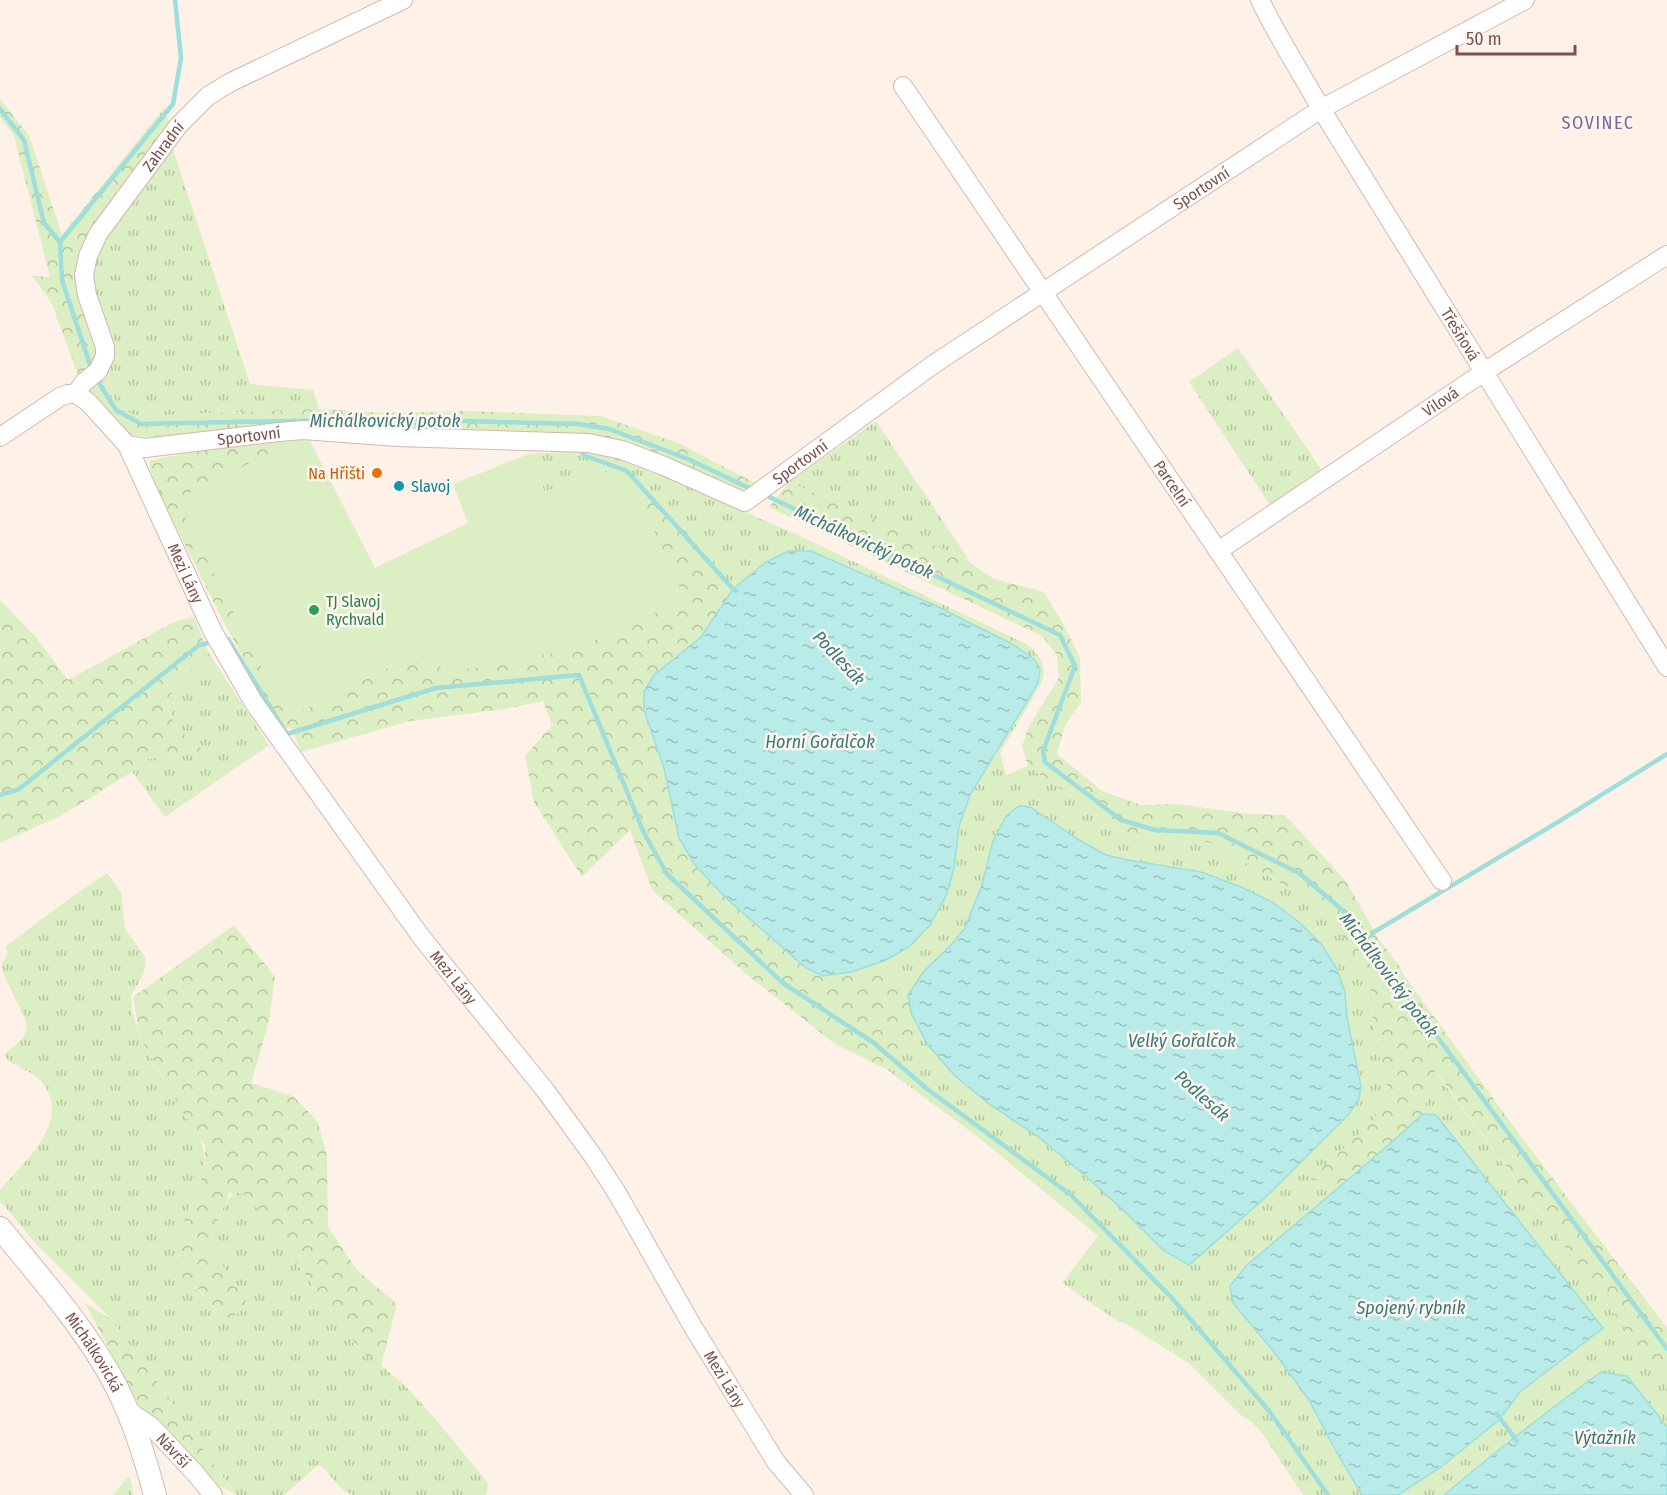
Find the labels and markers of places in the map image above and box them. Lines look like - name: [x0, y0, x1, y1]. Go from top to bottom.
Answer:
- place label: Na Hřišti: [308, 464, 365, 483]
- marker: Na Hřišti: [370, 466, 384, 480]
- place label: Slavoj: [411, 477, 450, 496]
- marker: Slavoj: [392, 479, 406, 493]
- place label: TJ Slavoj Rychvald: [326, 592, 384, 629]
- marker: TJ Slavoj Rychvald: [307, 603, 321, 617]

